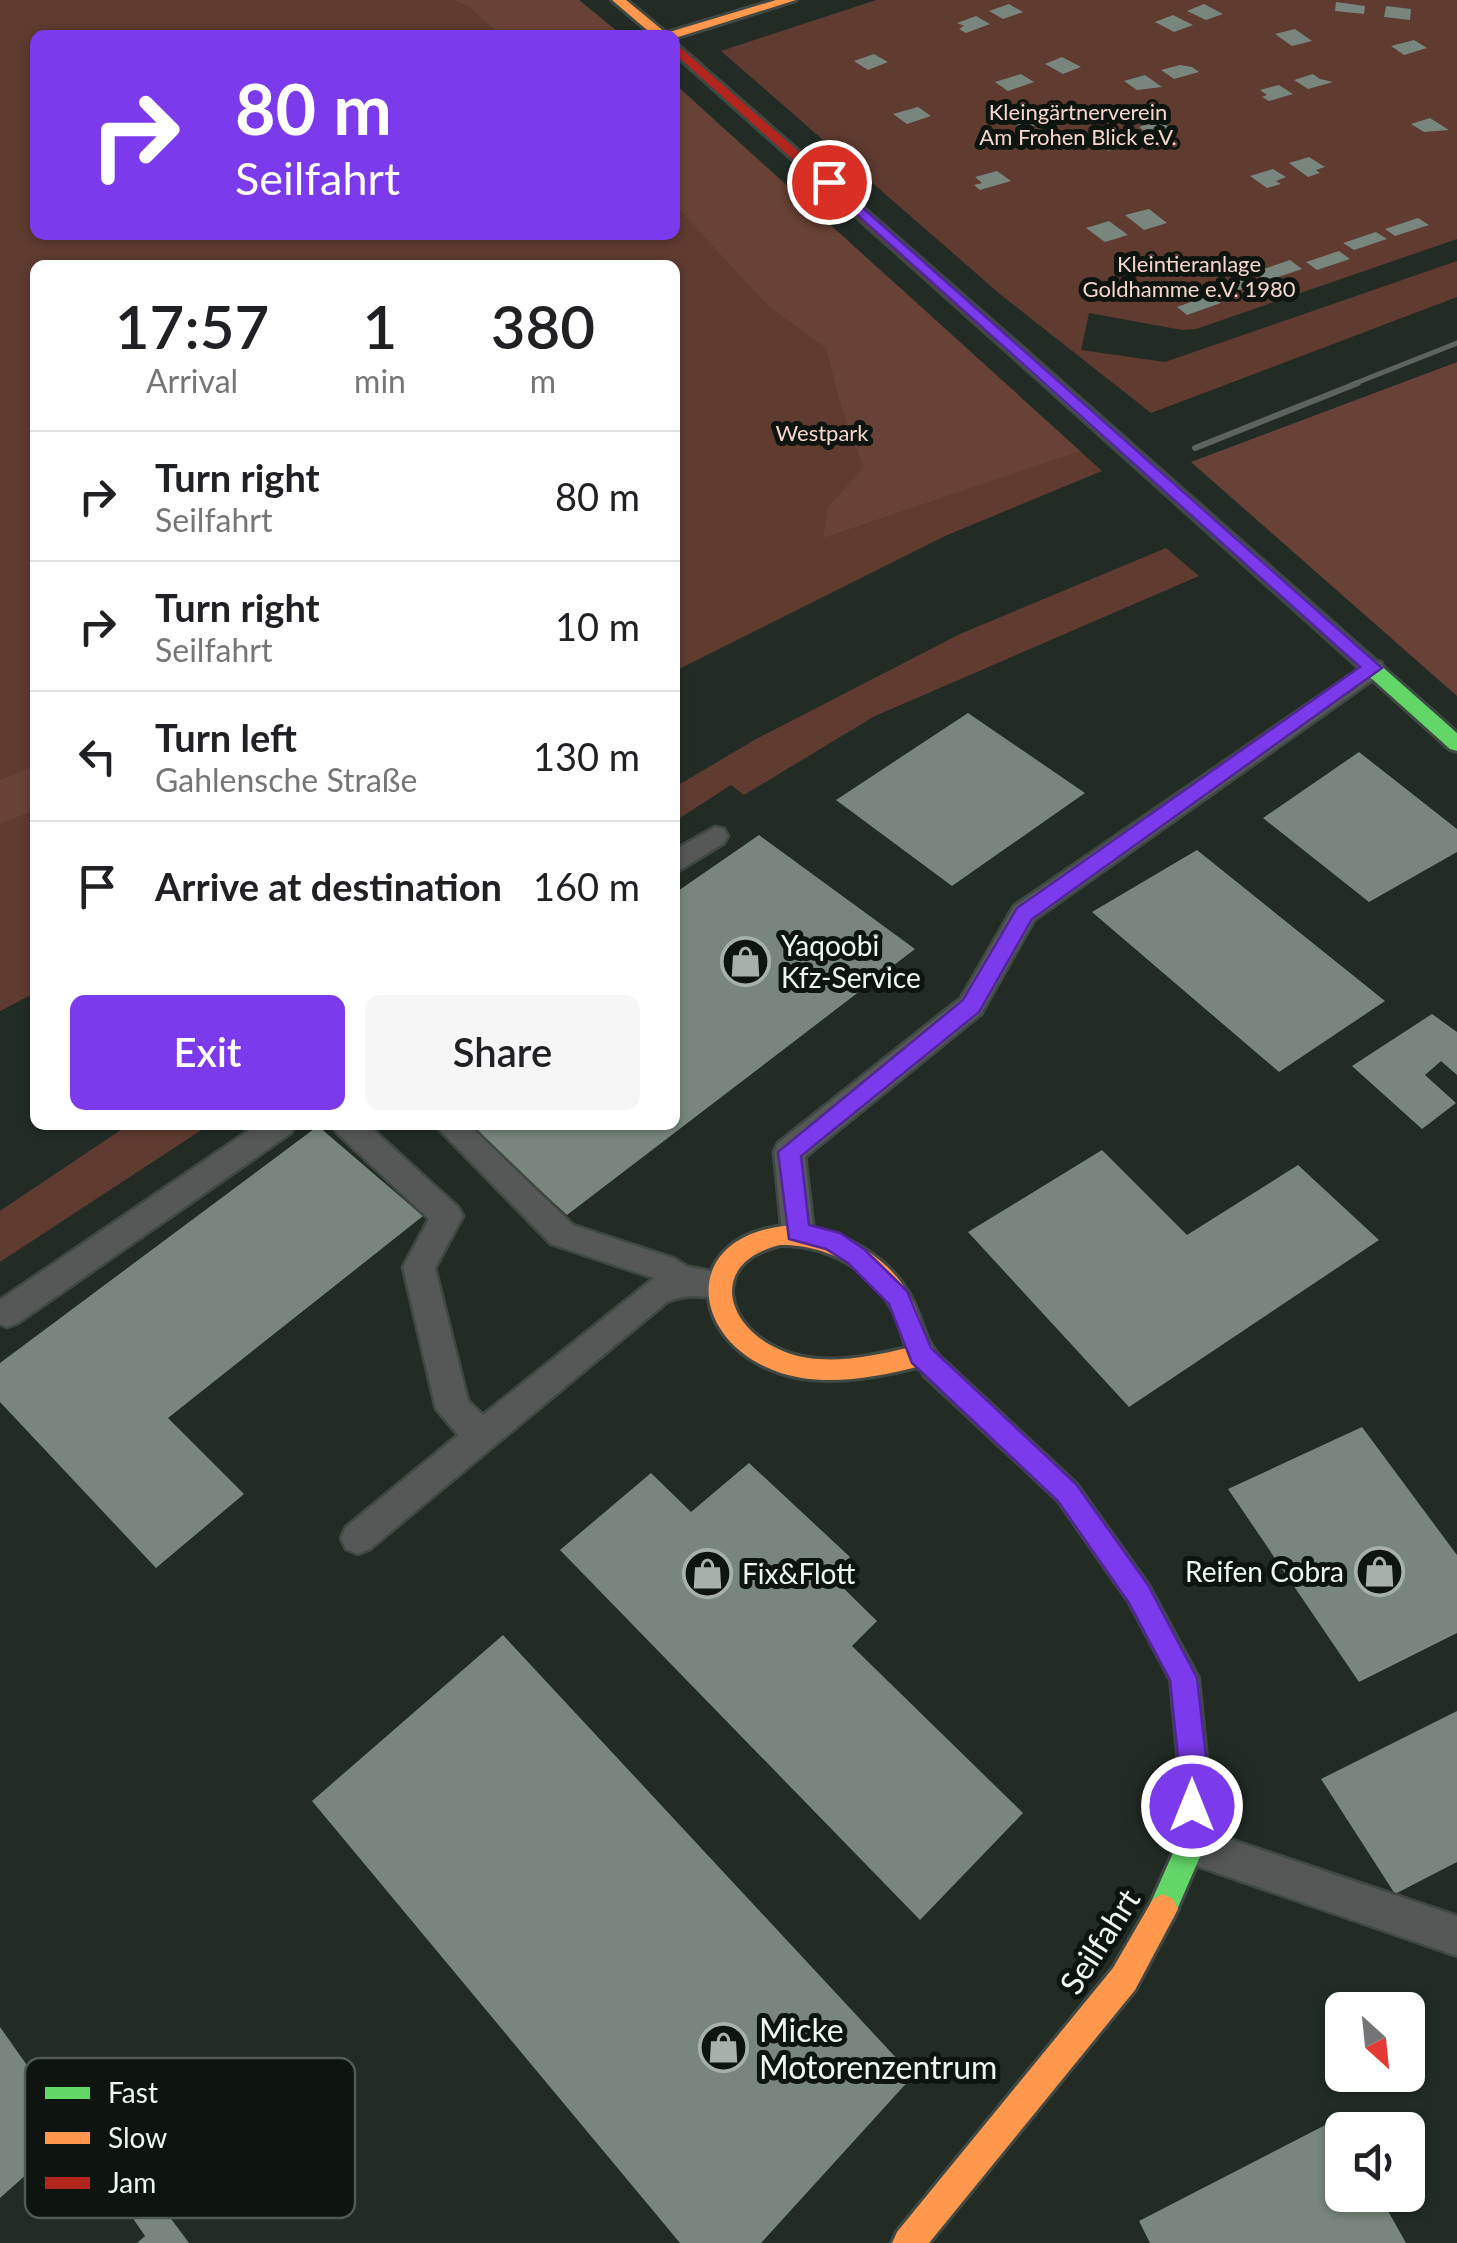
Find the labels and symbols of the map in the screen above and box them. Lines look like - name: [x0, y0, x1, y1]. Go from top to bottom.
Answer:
- park label: Kleingärtnerverein Am Frohen Blick e.V.: [979, 98, 1177, 150]
- pin: [787, 140, 872, 225]
- park label: Kleintieranlage Goldhamme e.V. 1980: [1083, 250, 1296, 302]
- park label: Westpark: [775, 419, 869, 446]
- place label: Yaqoobi Kfz-Service: [781, 928, 921, 994]
- shop icon: Yaqoobi Kfz-Service: [720, 935, 772, 987]
- shop icon: Reifen Cobra: [1353, 1545, 1405, 1597]
- shop icon: Fix&Flott: [681, 1547, 733, 1599]
- place label: Reifen Cobra: [1185, 1554, 1344, 1588]
- place label: Fix&Flott: [742, 1556, 855, 1590]
- position arrow: [1140, 1754, 1244, 1858]
- street label: Seilfahrt: [1051, 1881, 1148, 2001]
- north arrow: [1325, 1992, 1425, 2092]
- place label: Micke Motorenzentrum: [759, 2010, 997, 2086]
- shop icon: Micke Motorenzentrum: [698, 2021, 750, 2073]
- legend: [25, 2058, 355, 2218]
- text: Fast: [108, 2075, 158, 2109]
- text: Slow: [108, 2120, 167, 2154]
- text: Jam: [108, 2165, 156, 2199]

